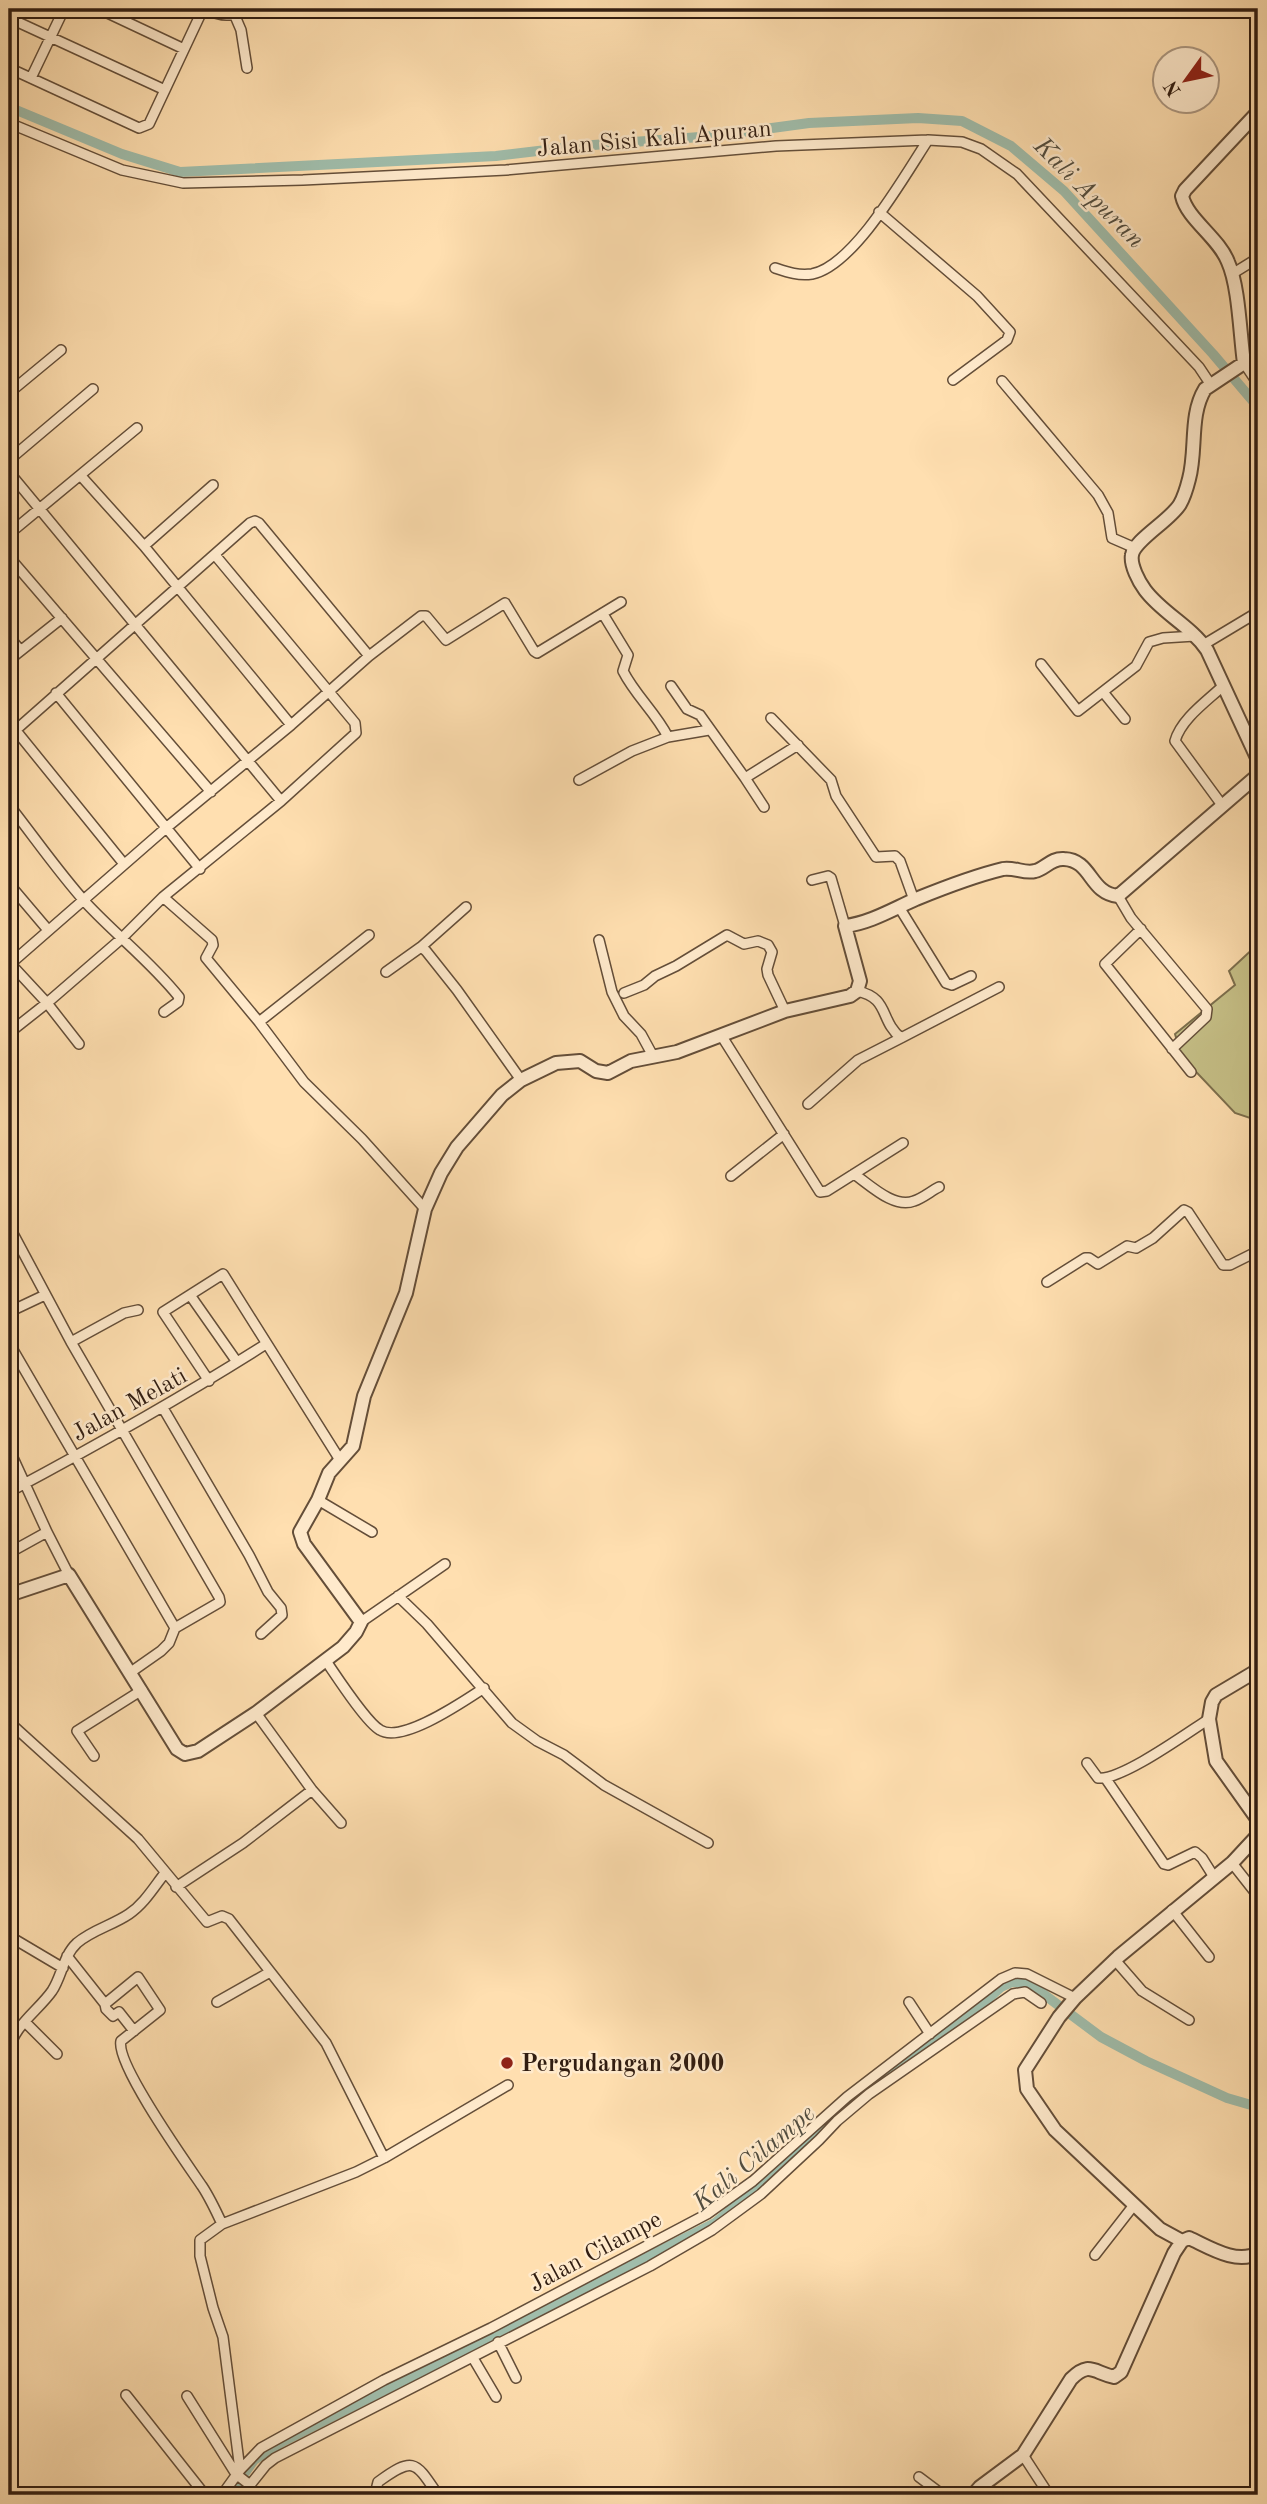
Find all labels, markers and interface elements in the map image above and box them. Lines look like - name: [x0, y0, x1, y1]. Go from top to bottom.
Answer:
- north arrow: [1152, 46, 1222, 116]
- text: N: [1162, 76, 1186, 99]
- street label: Jalan Sisi Kali Apuran: [536, 118, 773, 162]
- water label: Kali Apuran: [1027, 132, 1149, 254]
- street label: Jalan Melati: [69, 1364, 191, 1447]
- place label: Pergudangan 2000: [521, 2053, 725, 2077]
- marker: Pergudangan 2000: [499, 2055, 515, 2071]
- water label: Kali Cilampe: [688, 2100, 820, 2217]
- street label: Jalan Cilampe: [526, 2208, 666, 2298]

